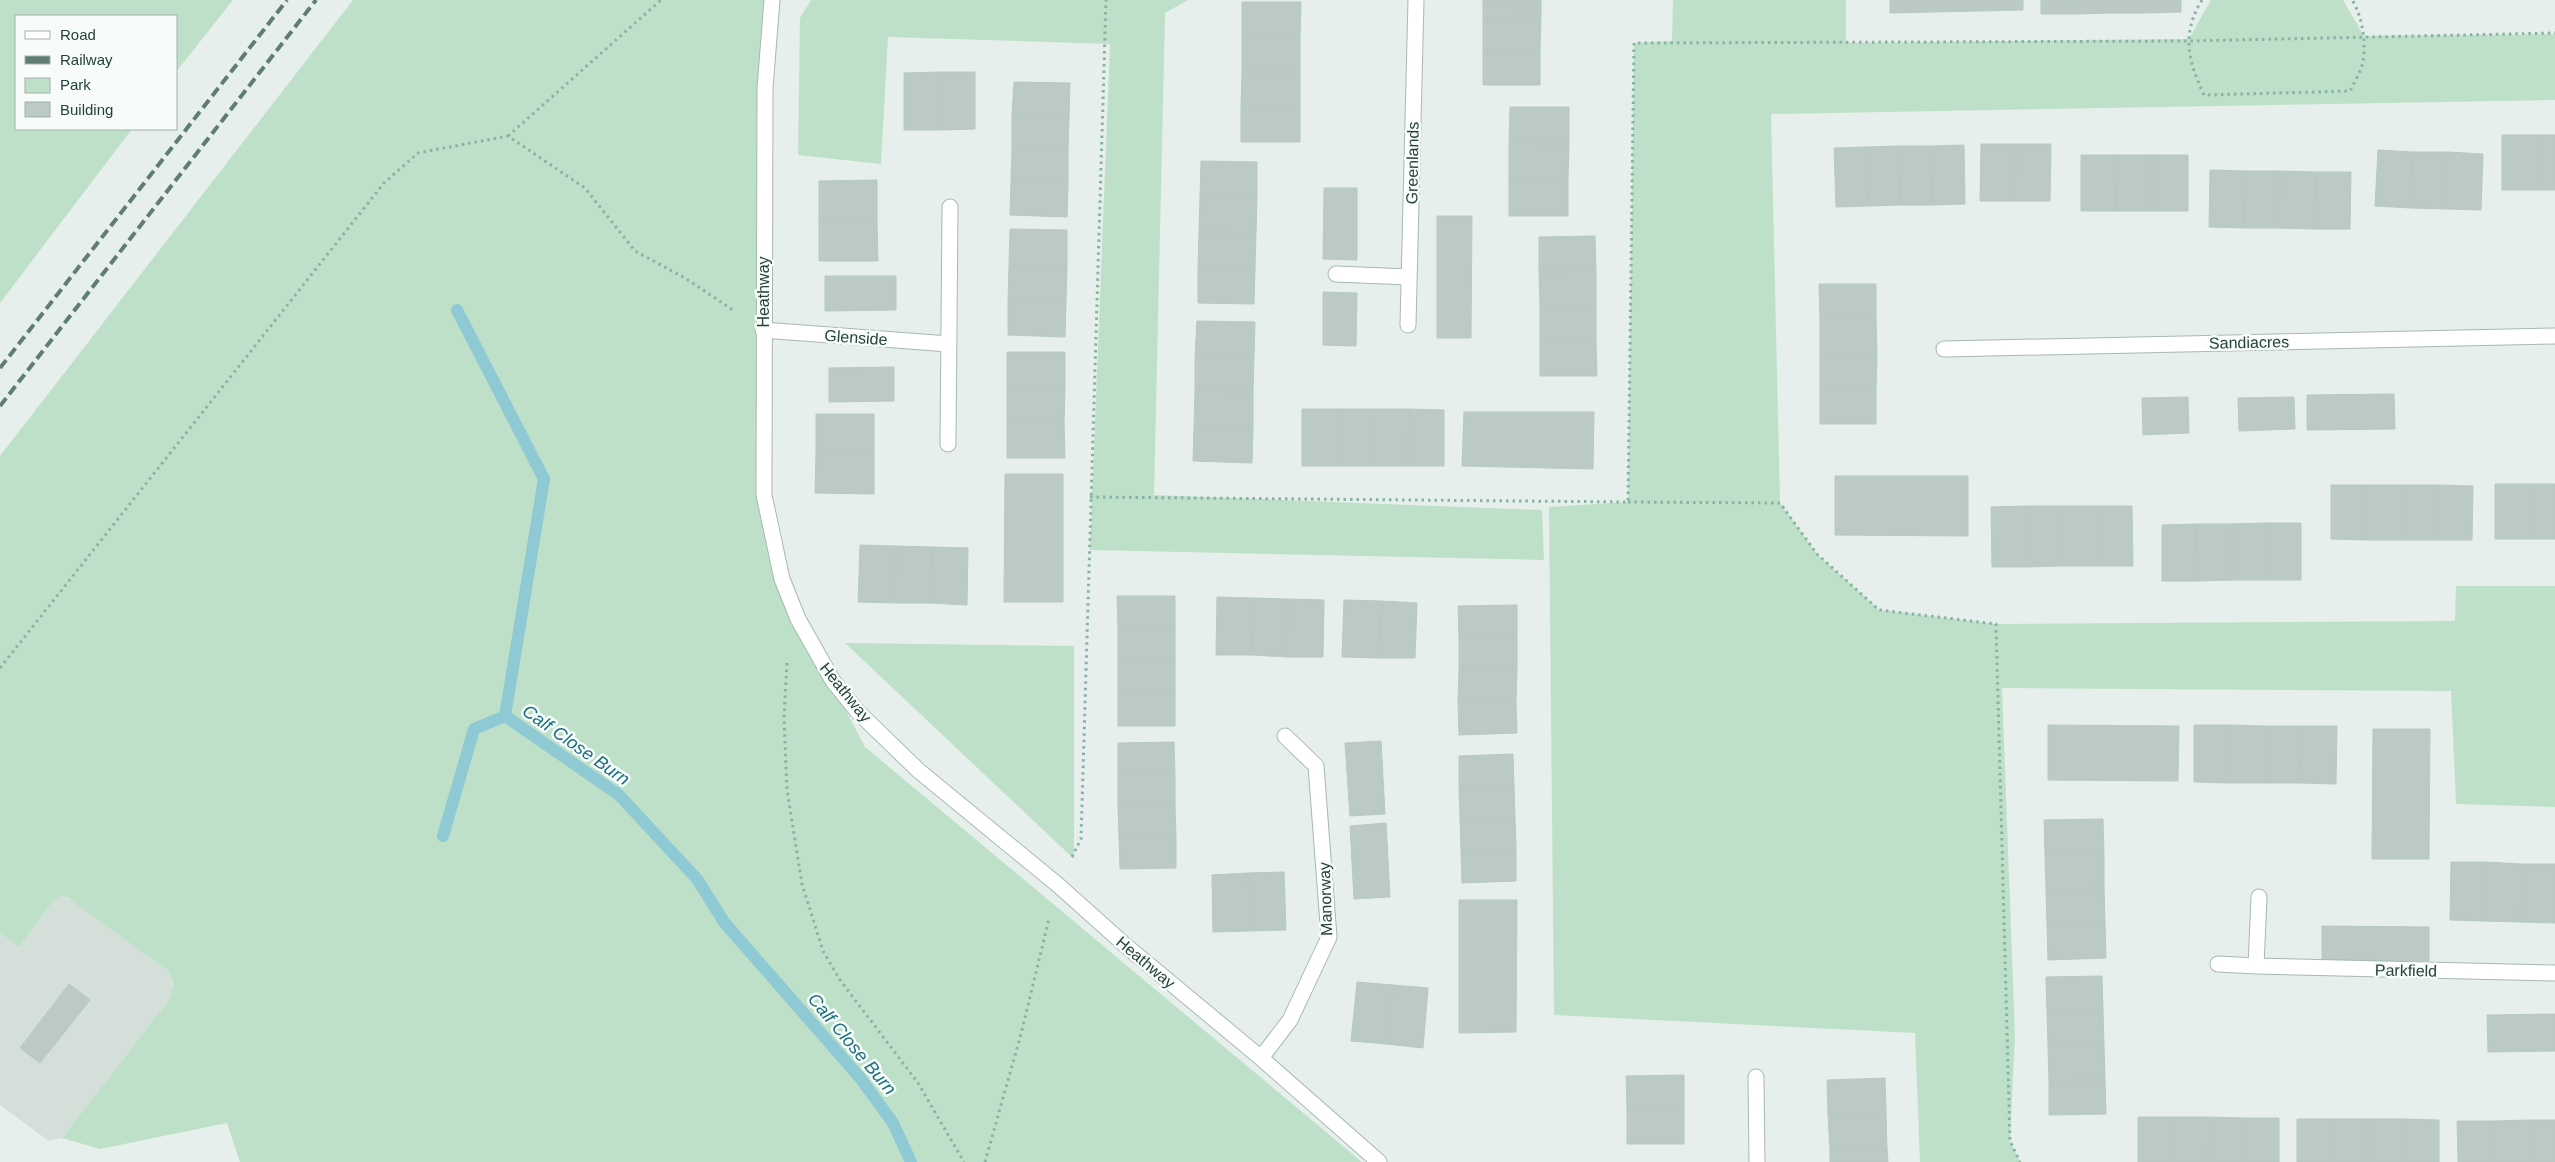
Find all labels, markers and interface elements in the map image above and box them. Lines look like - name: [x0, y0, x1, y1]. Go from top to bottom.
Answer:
- legend: [15, 15, 178, 130]
- text: Road: [60, 26, 96, 43]
- text: Railway: [60, 51, 113, 68]
- text: Park: [60, 76, 91, 93]
- text: Building: [60, 101, 113, 118]
- street label: Greenlands: [1403, 122, 1422, 205]
- street label: Heathway: [755, 256, 772, 328]
- street label: Glenside: [824, 327, 888, 348]
- street label: Sandiacres: [2209, 333, 2289, 352]
- street label: Heathway: [817, 659, 875, 725]
- water label: Calf Close Burn: [519, 701, 633, 789]
- street label: Manorway: [1316, 862, 1335, 936]
- street label: Heathway: [1113, 933, 1178, 992]
- street label: Parkfield: [2375, 961, 2437, 980]
- water label: Calf Close Burn: [804, 989, 900, 1099]

